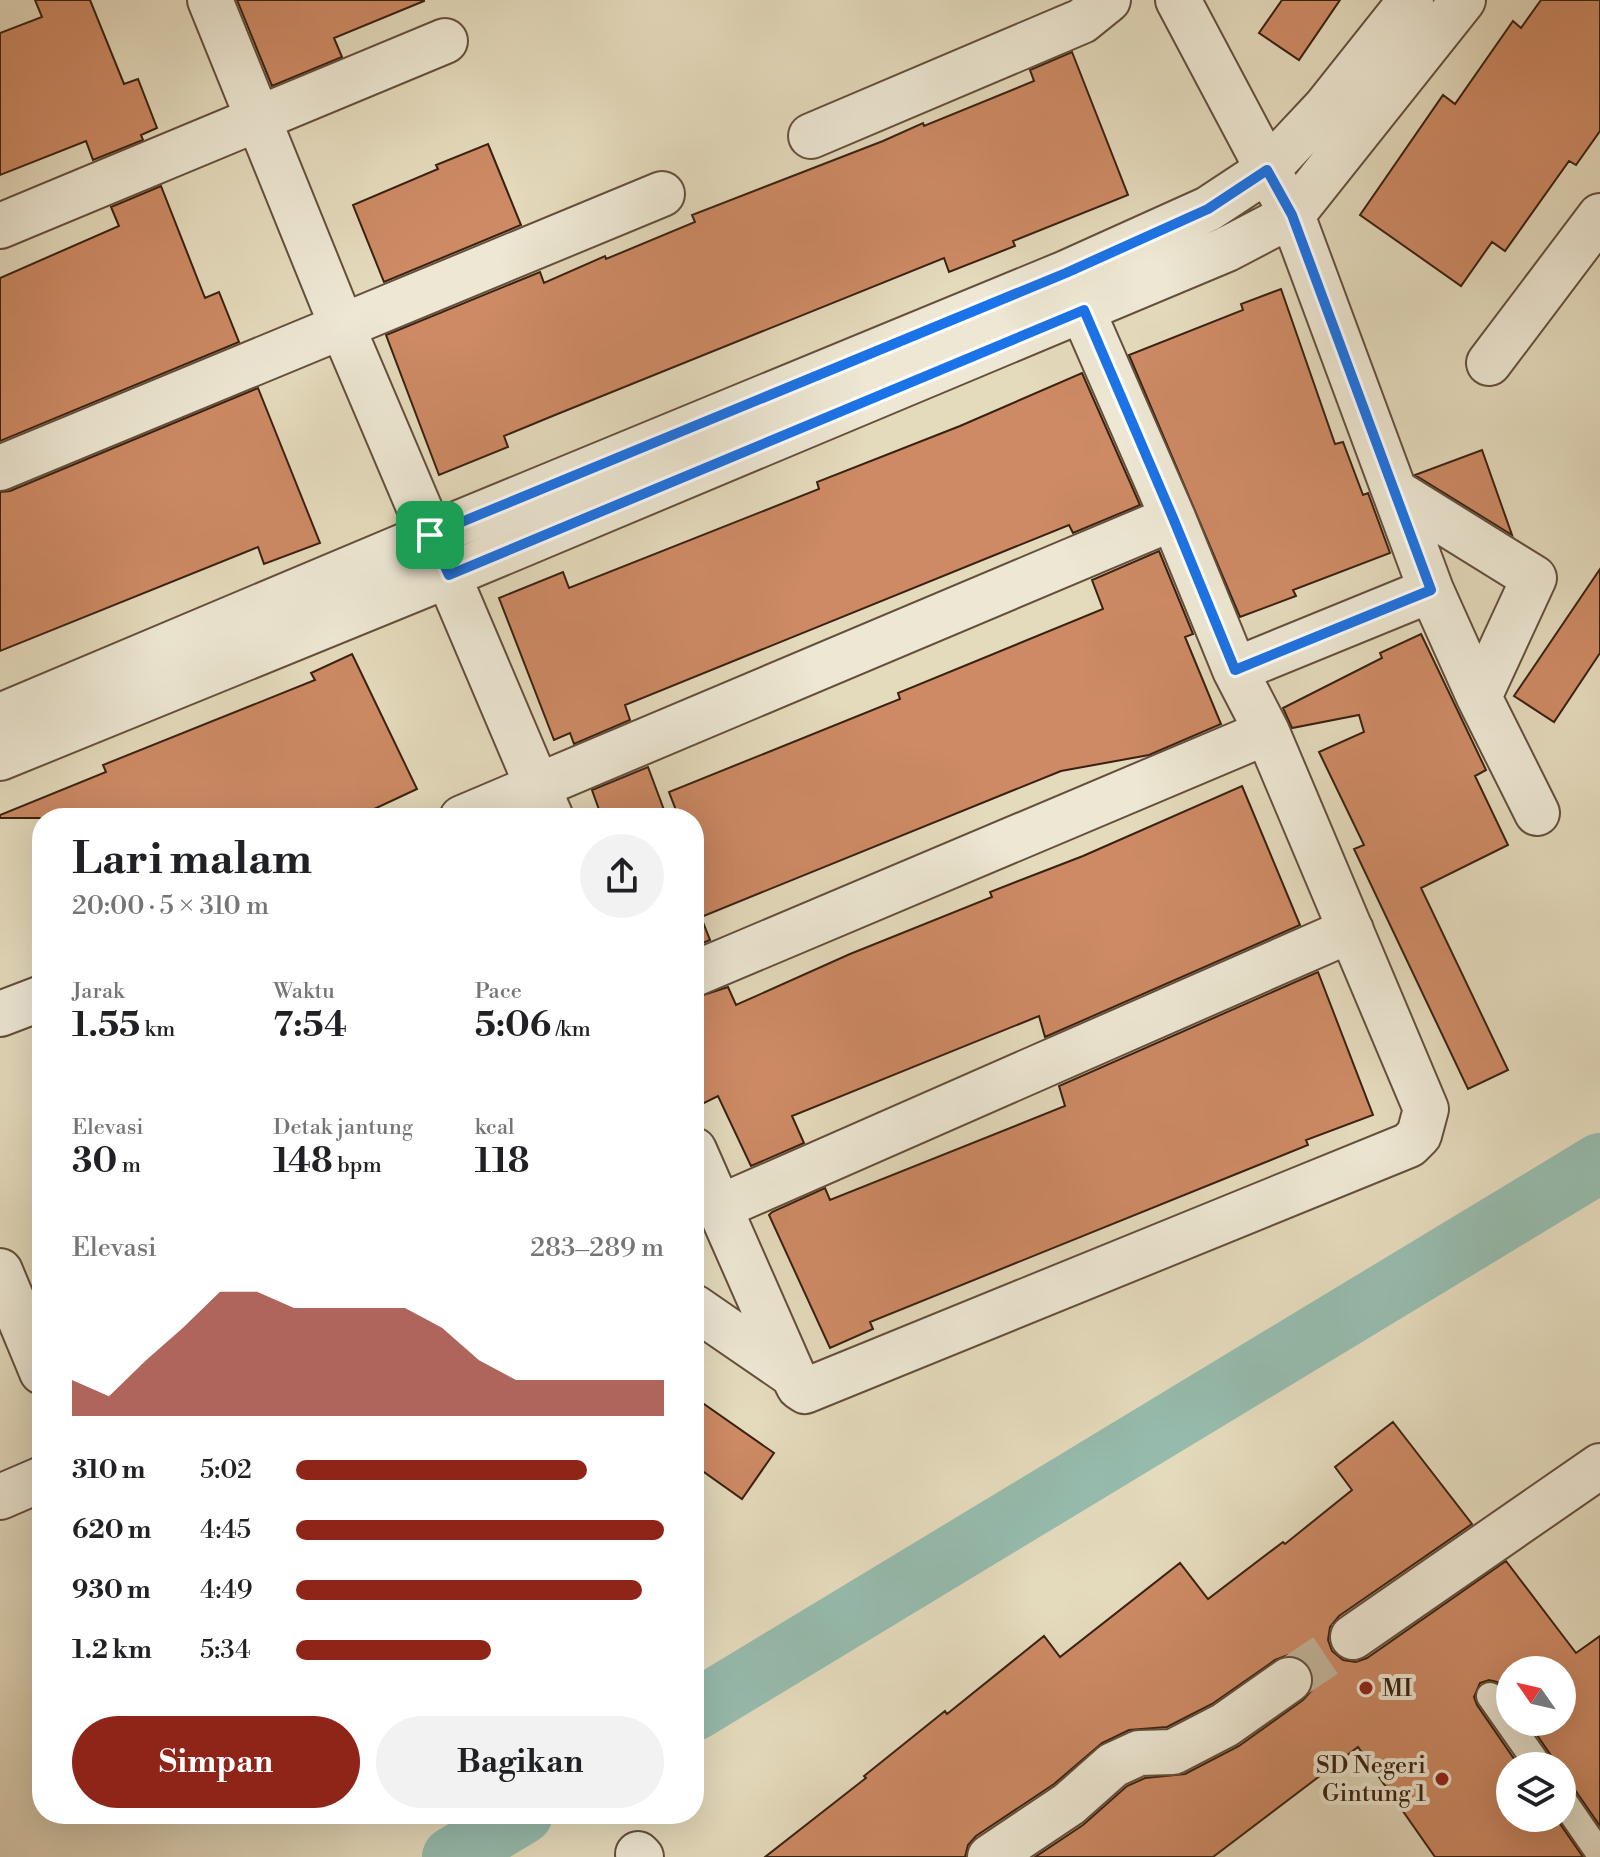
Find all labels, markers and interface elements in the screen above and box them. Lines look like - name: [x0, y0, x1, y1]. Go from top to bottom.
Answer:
- pin: [396, 501, 464, 569]
- icon: arrive: [408, 513, 452, 557]
- text: Lari malam: [72, 832, 312, 887]
- button: share: [580, 834, 664, 918]
- text: 20:00 · 5 × 310 m: [72, 890, 269, 922]
- text: Jarak: [72, 978, 125, 1005]
- text: Waktu: [273, 978, 335, 1005]
- text: Pace: [475, 978, 522, 1005]
- text: 1.55: [72, 1005, 140, 1047]
- text: 7:54: [273, 1005, 347, 1047]
- text: 5:06: [475, 1005, 551, 1047]
- text: km: [140, 1016, 175, 1043]
- text: /km: [551, 1016, 591, 1043]
- text: Elevasi: [72, 1114, 144, 1141]
- text: Detak jantung: [273, 1114, 413, 1141]
- text: kcal: [475, 1114, 515, 1141]
- text: 30: [72, 1141, 117, 1183]
- text: 148: [273, 1141, 333, 1183]
- text: 118: [475, 1141, 530, 1183]
- text: m: [117, 1152, 141, 1179]
- text: bpm: [333, 1152, 382, 1179]
- text: Elevasi: [72, 1232, 157, 1264]
- text: 283–289 m: [530, 1232, 664, 1264]
- text: 310 m: [72, 1454, 145, 1486]
- text: 5:02: [200, 1454, 252, 1486]
- text: 620 m: [72, 1514, 151, 1546]
- text: 4:45: [200, 1514, 251, 1546]
- text: 930 m: [72, 1574, 151, 1606]
- text: 4:49: [200, 1574, 253, 1606]
- text: 1.2 km: [72, 1634, 152, 1666]
- text: 5:34: [200, 1634, 250, 1666]
- north arrow: [1496, 1656, 1576, 1736]
- map controls: [1496, 1656, 1576, 1832]
- place label: MI: [1382, 1674, 1412, 1704]
- marker: MI: [1357, 1679, 1375, 1697]
- button: Simpan: [72, 1716, 360, 1808]
- button: Bagikan: [376, 1716, 664, 1808]
- place label: SD Negeri Gintung 1: [1316, 1751, 1427, 1809]
- button: layers: [1496, 1752, 1576, 1832]
- marker: SD Negeri Gintung 1: [1433, 1770, 1451, 1788]

